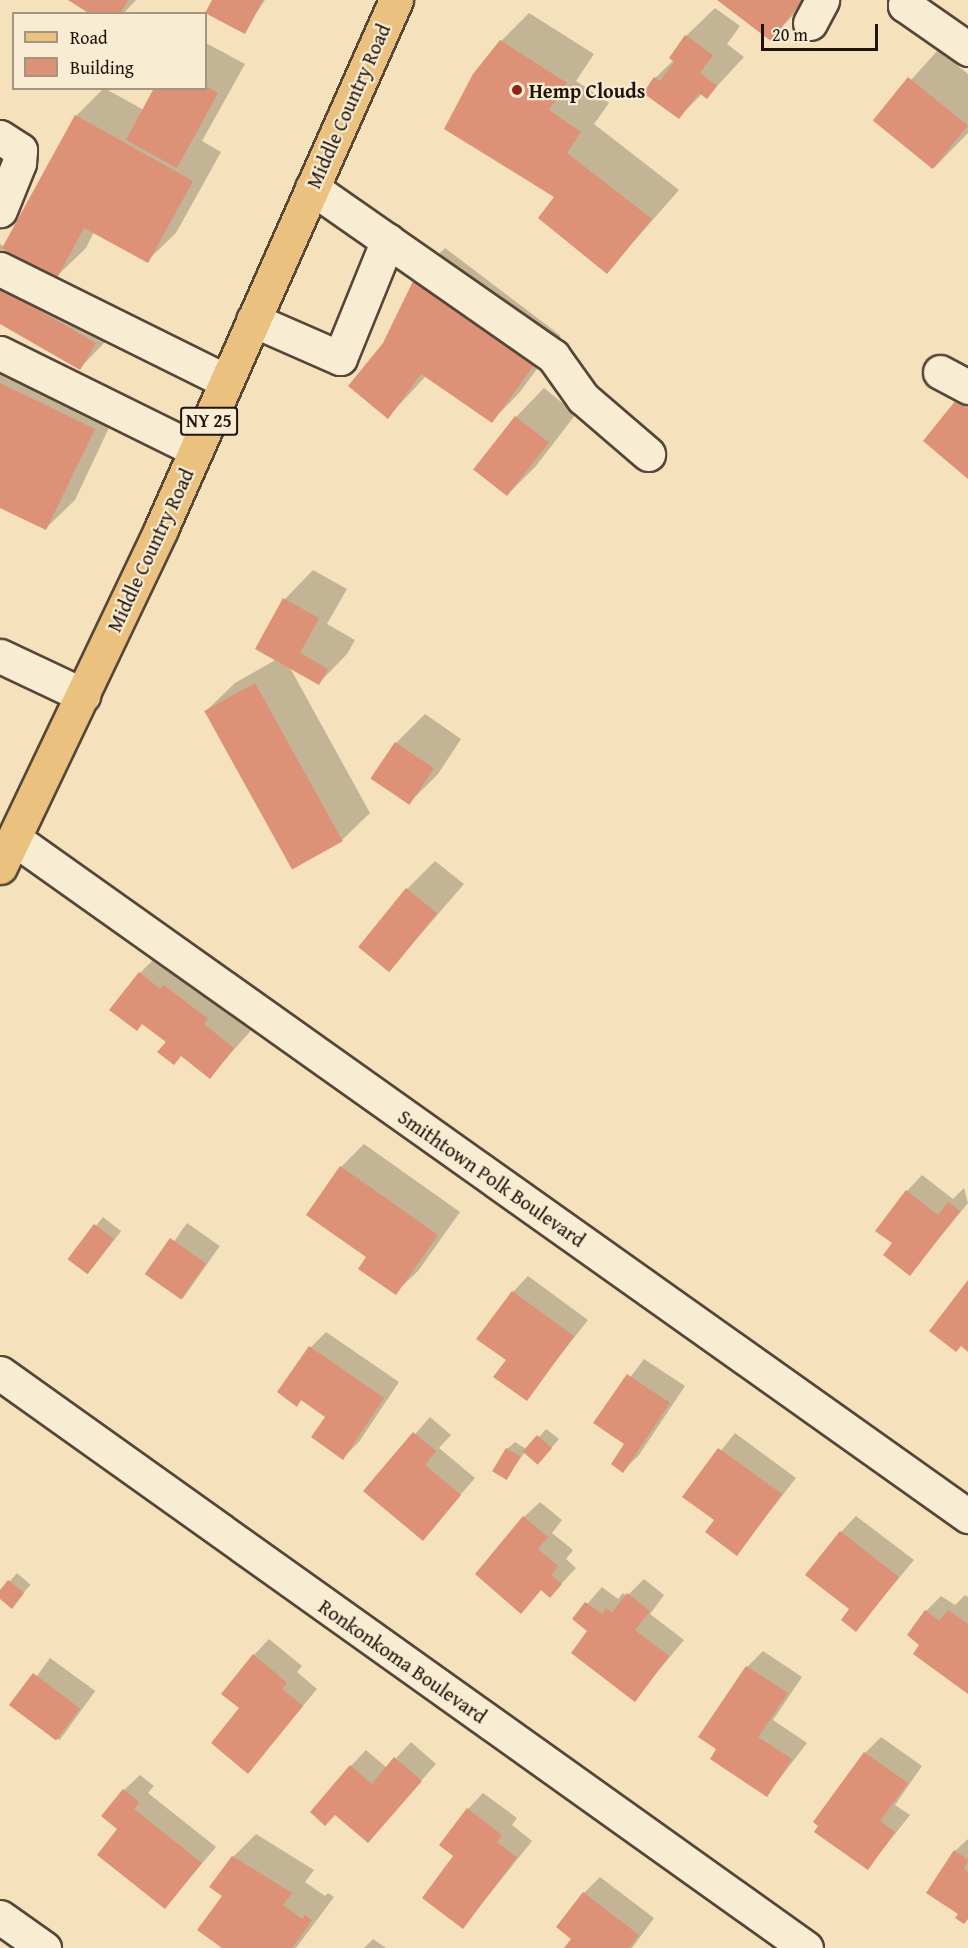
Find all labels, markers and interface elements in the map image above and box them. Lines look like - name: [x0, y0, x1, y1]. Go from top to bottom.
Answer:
- legend: [12, 12, 207, 90]
- scale bar: [764, 12, 881, 50]
- street label: Middle Country Road: [301, 20, 395, 192]
- text: 20 m: [772, 21, 808, 48]
- text: Road: [70, 24, 108, 51]
- text: Building: [70, 54, 134, 81]
- place label: Hemp Clouds: [529, 78, 645, 102]
- marker: Hemp Clouds: [510, 83, 524, 97]
- road number: NY 25: [179, 406, 239, 436]
- street label: Middle Country Road: [102, 465, 198, 635]
- street label: Smithtown Polk Boulevard: [394, 1104, 590, 1252]
- street label: Ronkonkoma Boulevard: [314, 1594, 492, 1728]

